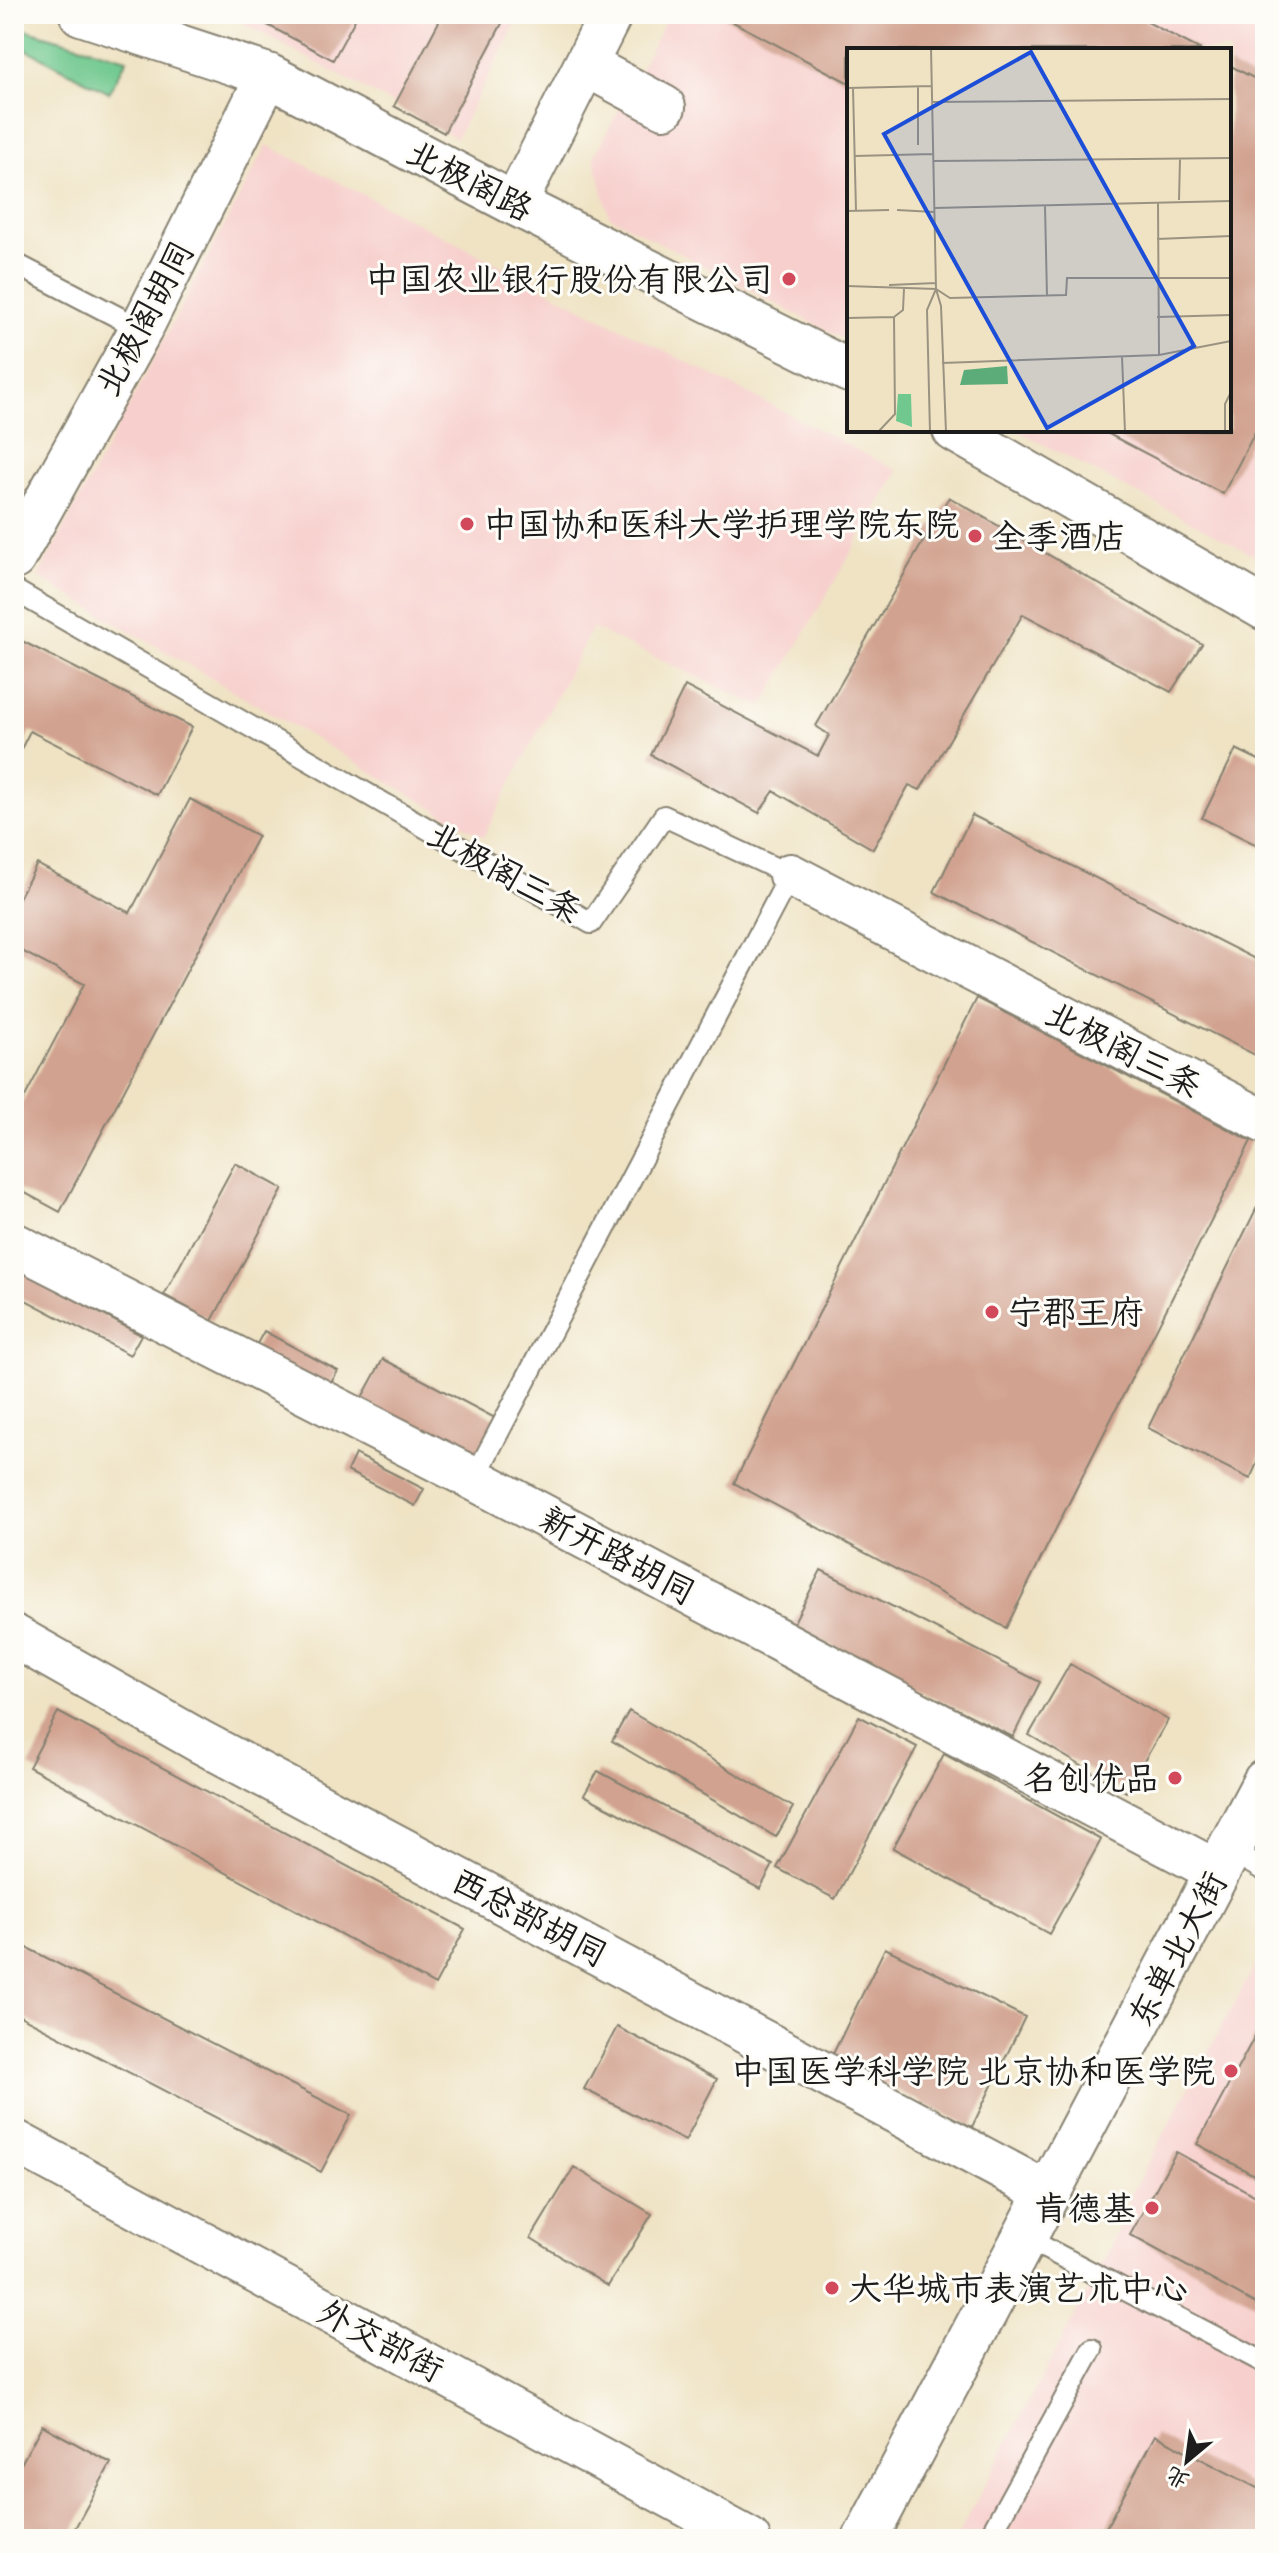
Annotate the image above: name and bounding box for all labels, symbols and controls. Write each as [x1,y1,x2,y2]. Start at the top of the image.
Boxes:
inset map [847,48,1231,432]
street label: 北极阁路 [399,130,540,230]
street label: 北极阁胡同 [86,233,203,403]
place label: 中国农业银行股份有限公司 [365,258,773,301]
marker: 中国农业银行股份有限公司 [780,270,798,288]
place label: 中国协和医科大学护理学院东院 [483,503,959,546]
marker: 中国协和医科大学护理学院东院 [458,515,476,533]
place label: 全季酒店 [991,515,1127,558]
marker: 全季酒店 [966,527,984,545]
street label: 北极阁三条 [420,812,590,932]
street label: 北极阁三条 [1038,992,1209,1107]
place label: 宁郡王府 [1008,1291,1144,1334]
marker: 宁郡王府 [983,1303,1001,1321]
street label: 新开路胡同 [533,1497,703,1614]
place label: 名创优品 [1023,1757,1159,1800]
marker: 名创优品 [1166,1769,1184,1787]
street label: 西总部胡同 [445,1859,615,1976]
street label: 东单北大街 [1119,1864,1236,2034]
place label: 中国医学科学院 北京协和医学院 [731,2050,1215,2093]
marker: 中国医学科学院 北京协和医学院 [1222,2062,1240,2080]
place label: 肯德基 [1034,2187,1136,2230]
marker: 肯德基 [1143,2199,1161,2217]
place label: 大华城市表演艺术中心 [848,2267,1188,2310]
marker: 大华城市表演艺术中心 [823,2279,841,2297]
street label: 外交部街 [311,2290,451,2391]
north arrow [1147,2421,1227,2501]
text: 北 [1161,2460,1194,2495]

